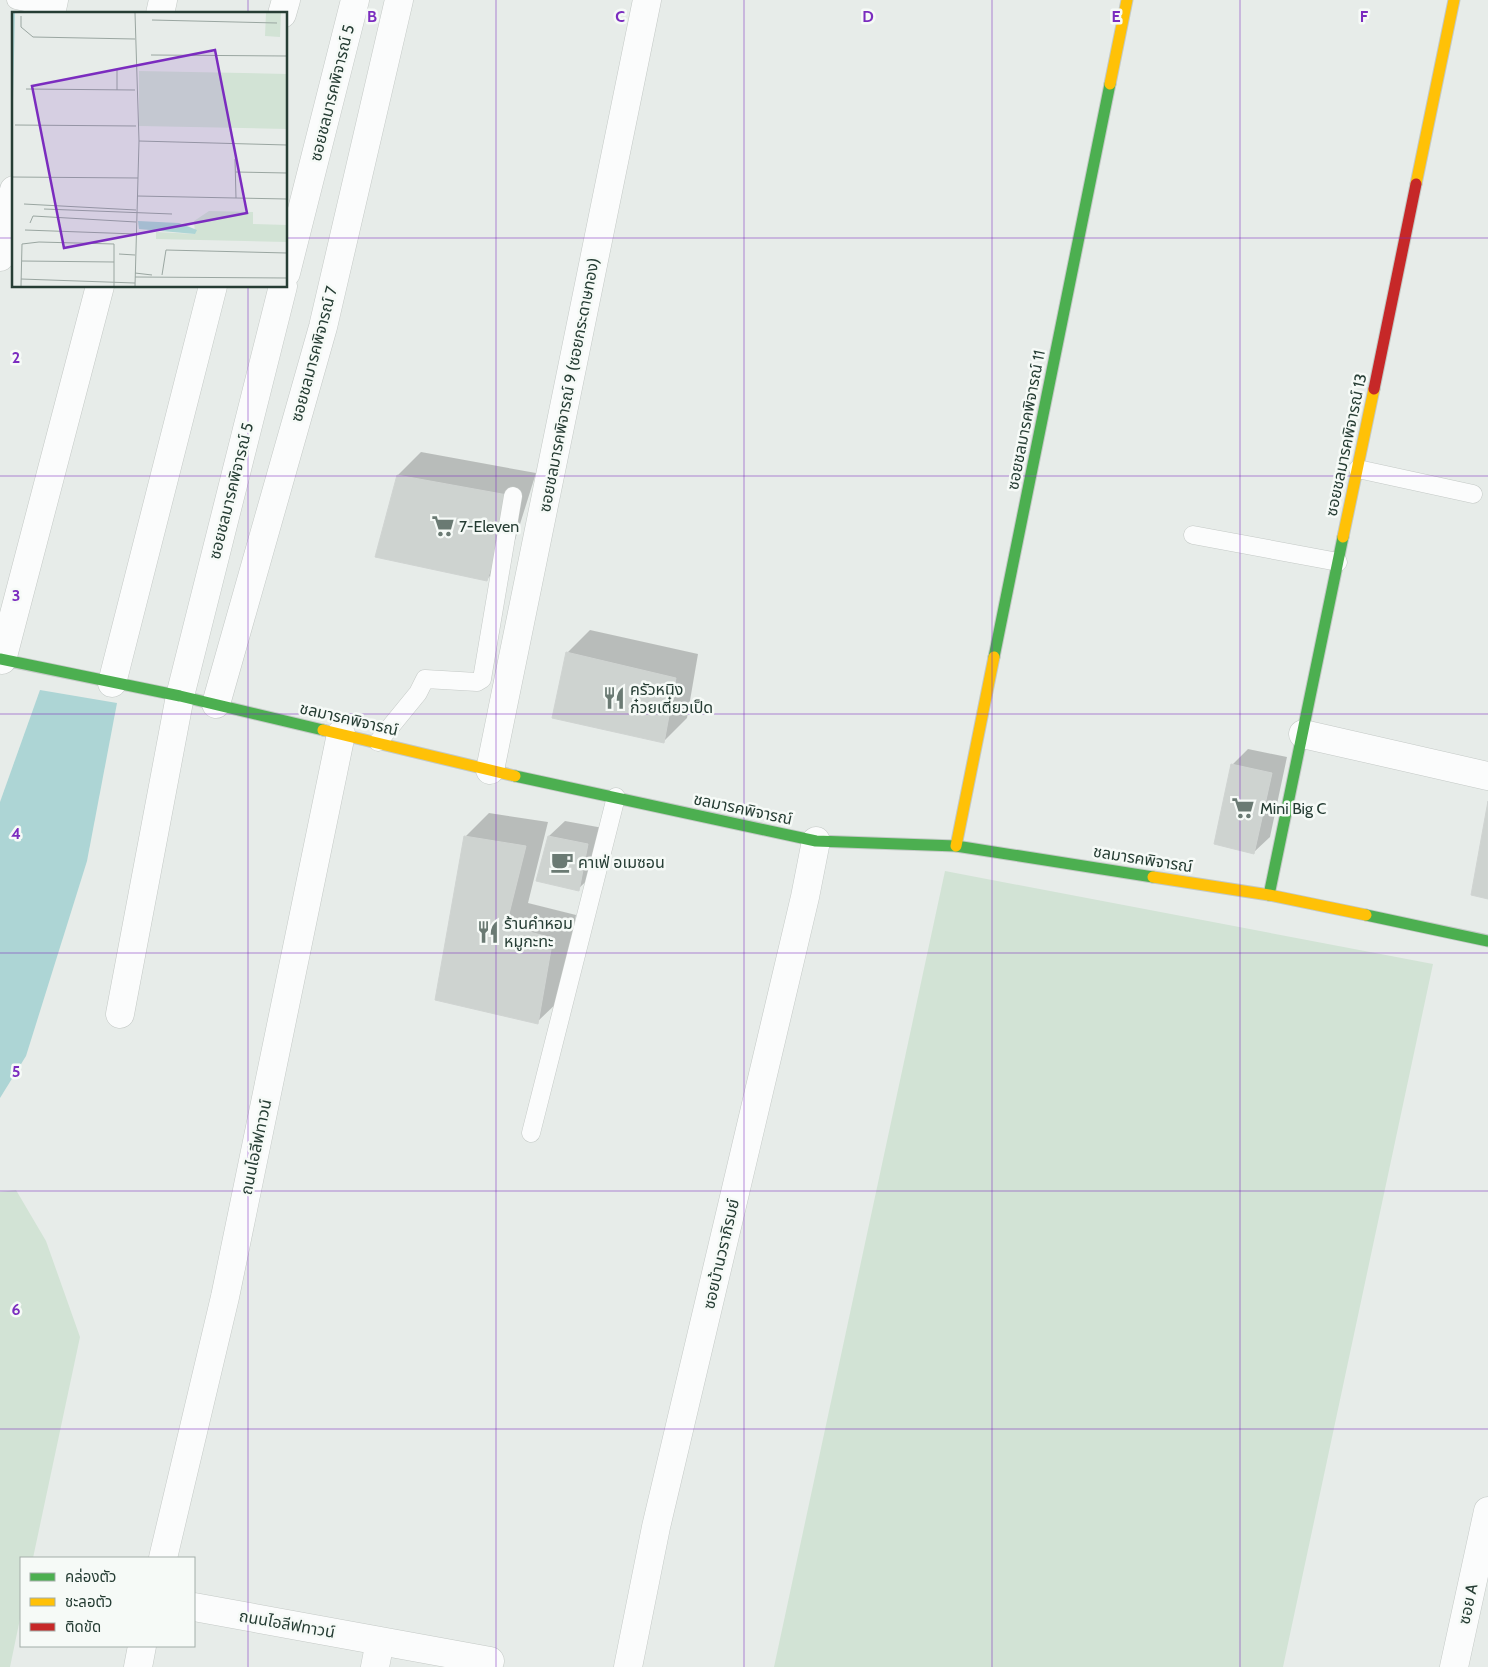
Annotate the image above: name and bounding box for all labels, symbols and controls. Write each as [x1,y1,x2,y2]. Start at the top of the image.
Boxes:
text: B [367,7,377,26]
text: C [615,7,625,26]
text: D [862,7,874,26]
text: E [1111,7,1121,26]
text: F [1360,7,1369,26]
inset map [12,12,288,288]
street label: ซอยชลมารคพิจารณ์ 5 [306,23,358,163]
street label: ซอยชลมารคพิจารณ์ 9 (ซอยกระดาษทอง) [535,256,603,514]
street label: ซอยชลมารคพิจารณ์ 7 [287,284,341,424]
text: 2 [12,348,20,367]
street label: ซอยชลมารคพิจารณ์ 11 [1003,348,1049,492]
street label: ซอยชลมารคพิจารณ์ 13 [1322,372,1370,518]
street label: ซอยชลมารคพิจารณ์ 5 [205,421,257,561]
supermarket icon: 7-Eleven [430,513,456,539]
place label: 7-Eleven [459,517,519,536]
text: 3 [12,586,20,605]
place label: ครัวหนิง ก๋วยเตี๋ยวเป็ด [630,680,713,717]
restaurant icon: ครัวหนิง ก๋วยเตี๋ยวเป็ด [601,685,627,711]
street label: ชลมารคพิจารณ์ [298,698,400,740]
street label: ชลมารคพิจารณ์ [692,789,794,829]
supermarket icon: Mini Big C [1230,795,1256,821]
place label: Mini Big C [1260,799,1327,818]
text: 4 [11,824,21,843]
street label: ชลมารคพิจารณ์ [1092,842,1194,876]
cafe icon: คาเฟ่ อเมซอน [549,849,575,875]
place label: คาเฟ่ อเมซอน [578,853,665,872]
place label: ร้านคำหอม หมูกะทะ [504,914,573,951]
restaurant icon: ร้านคำหอม หมูกะทะ [475,919,501,945]
text: 5 [12,1062,20,1081]
street label: ถนนไอลีฟทาวน์ [237,1098,275,1196]
street label: ซอยบ้านวราภิรมย์ [699,1197,743,1311]
text: 6 [12,1300,21,1319]
legend [20,1557,195,1647]
text: คล่องตัว [65,1568,116,1586]
street label: ซอย A [1454,1582,1482,1626]
text: ชะลอตัว [65,1593,112,1611]
street label: ถนนไอลีฟทาวน์ [238,1606,336,1642]
text: ติดขัด [65,1618,101,1636]

